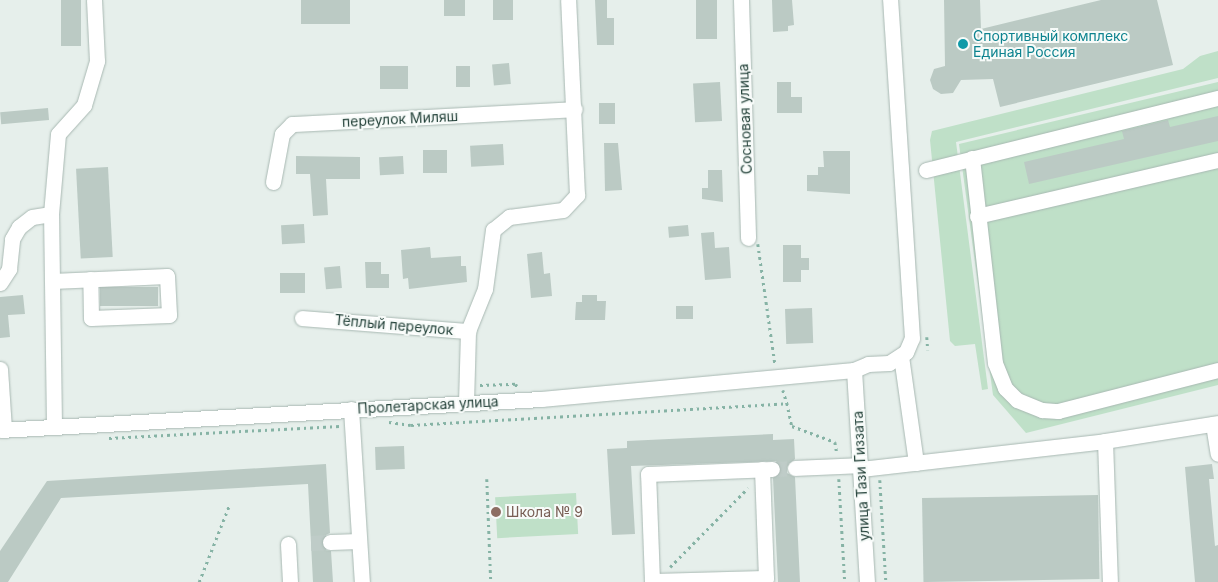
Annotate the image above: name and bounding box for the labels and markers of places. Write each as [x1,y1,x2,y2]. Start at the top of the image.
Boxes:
place label: Спортивный комплекс Единая Россия [973,28,1128,60]
marker: Спортивный комплекс Единая Россия [957,38,969,50]
place label: Школа № 9 [506,504,583,520]
marker: Школа № 9 [490,506,502,518]

